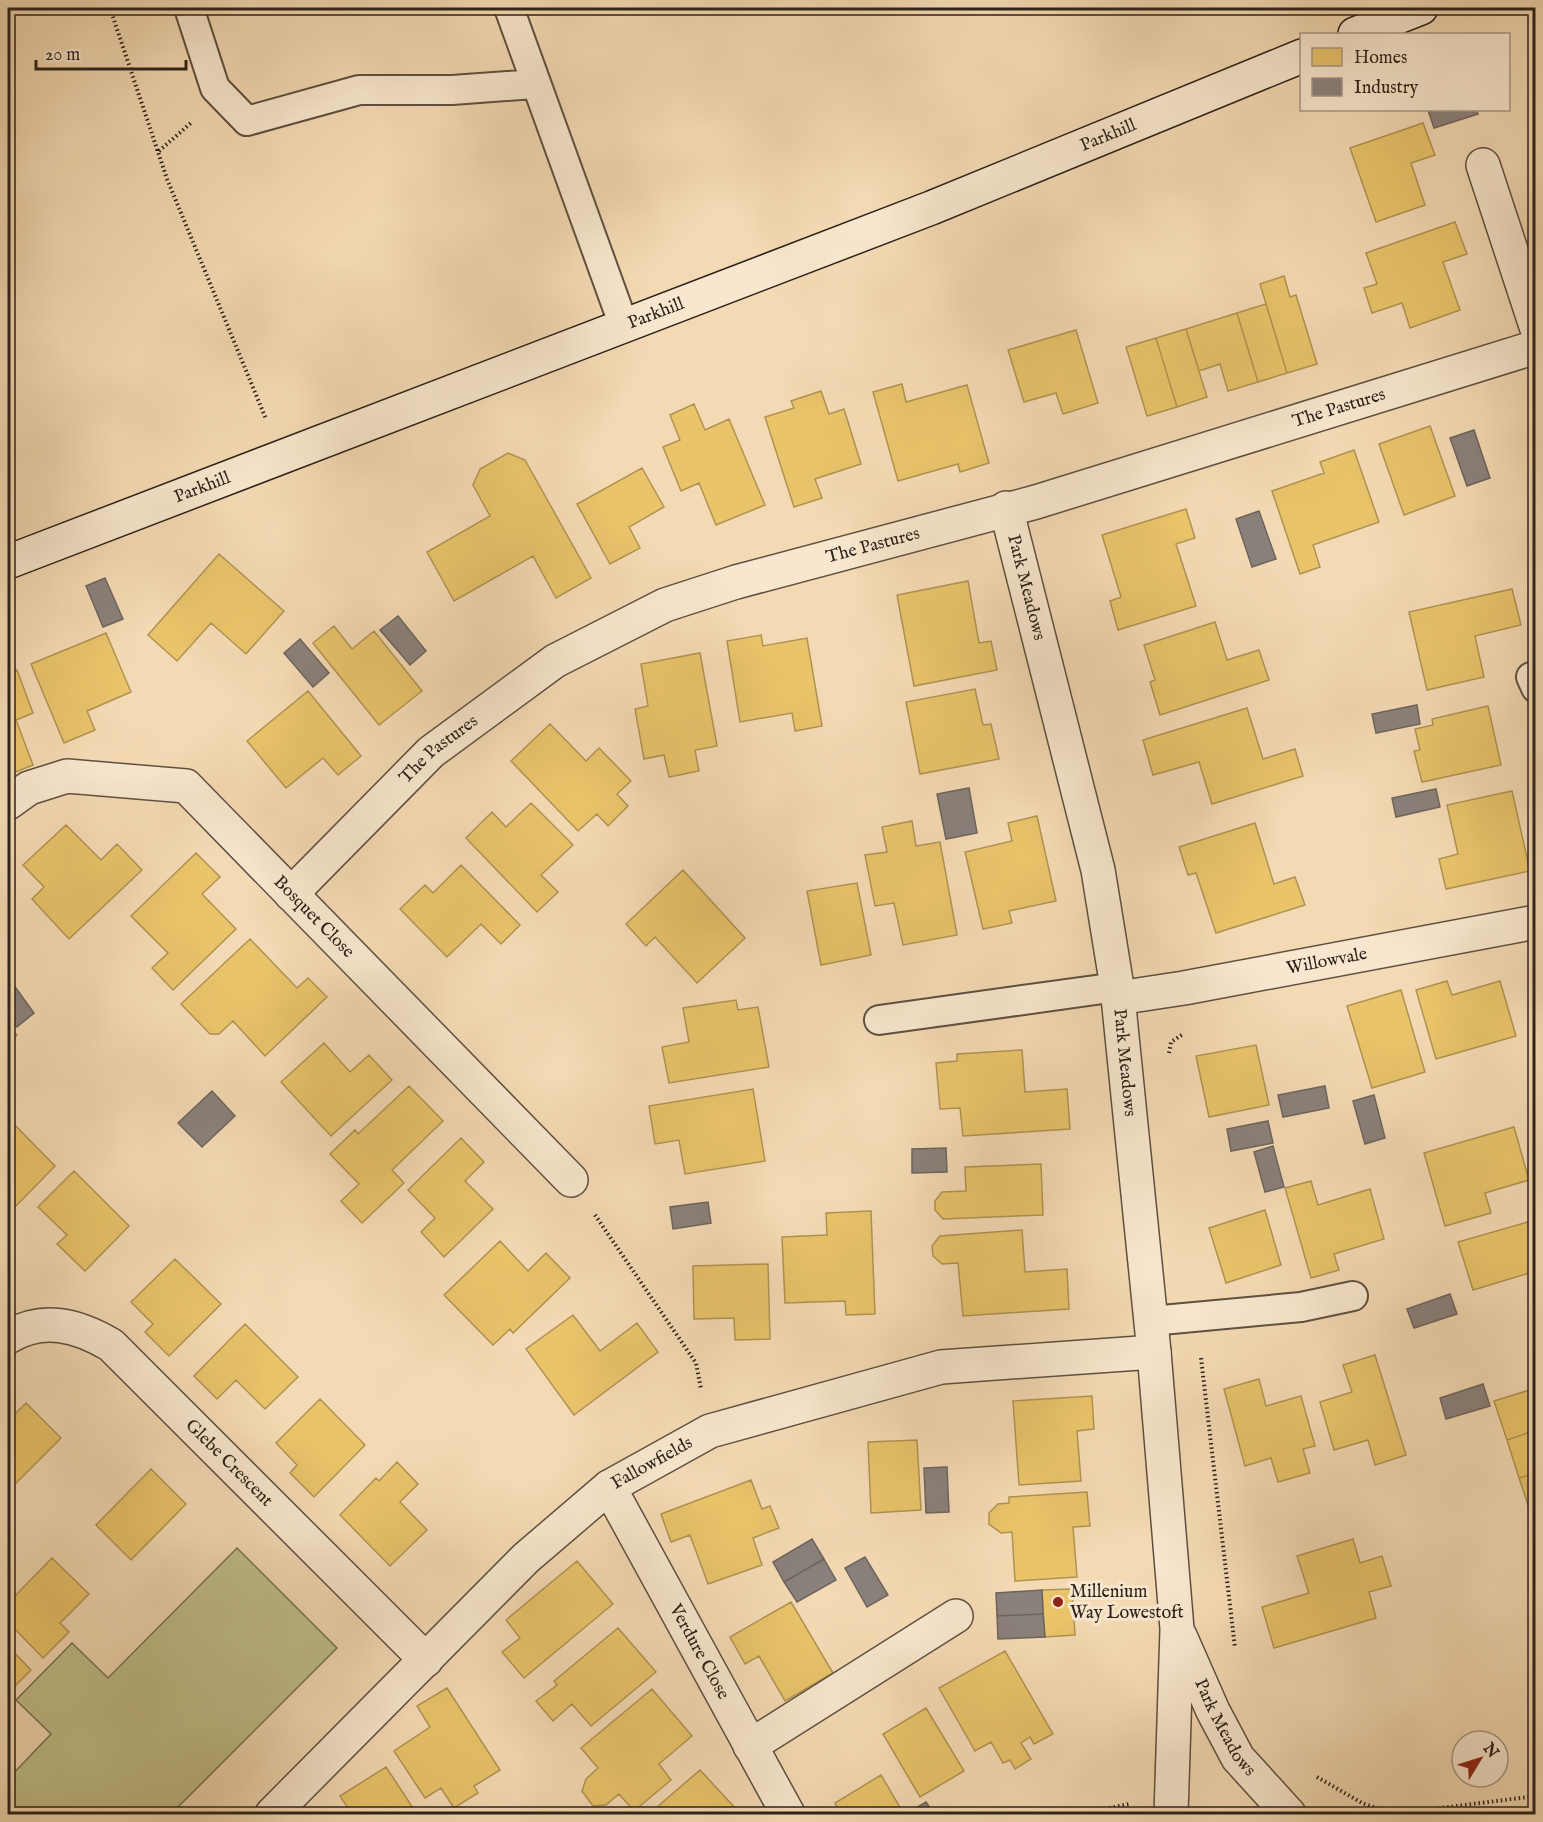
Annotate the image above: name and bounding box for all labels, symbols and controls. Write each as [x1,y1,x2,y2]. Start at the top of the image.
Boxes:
scale bar [36,33,186,71]
legend [1300,33,1510,111]
text: 20 m [45,44,80,67]
text: Homes [1354,47,1407,70]
text: Industry [1354,77,1418,100]
street label: Parkhill [1077,114,1140,157]
street label: Parkhill [625,292,688,335]
street label: The Pastures [1290,383,1388,433]
street label: Parkhill [171,466,234,509]
street label: The Pastures [824,522,922,569]
street label: Park Meadows [1002,532,1051,643]
street label: The Pastures [394,710,483,789]
street label: Bosquet Close [268,871,359,963]
street label: Willowvale [1284,942,1369,980]
street label: Park Meadows [1108,1008,1142,1118]
street label: Glebe Crescent [180,1414,278,1512]
street label: Fallowfields [607,1431,697,1495]
place label: Millenium Way Lowestoft [1070,1581,1184,1625]
marker: Millenium Way Lowestoft [1051,1595,1065,1609]
street label: Verdure Close [663,1599,735,1704]
street label: Park Meadows [1189,1675,1261,1781]
north arrow [1450,1729,1510,1789]
text: N [1477,1739,1502,1763]

